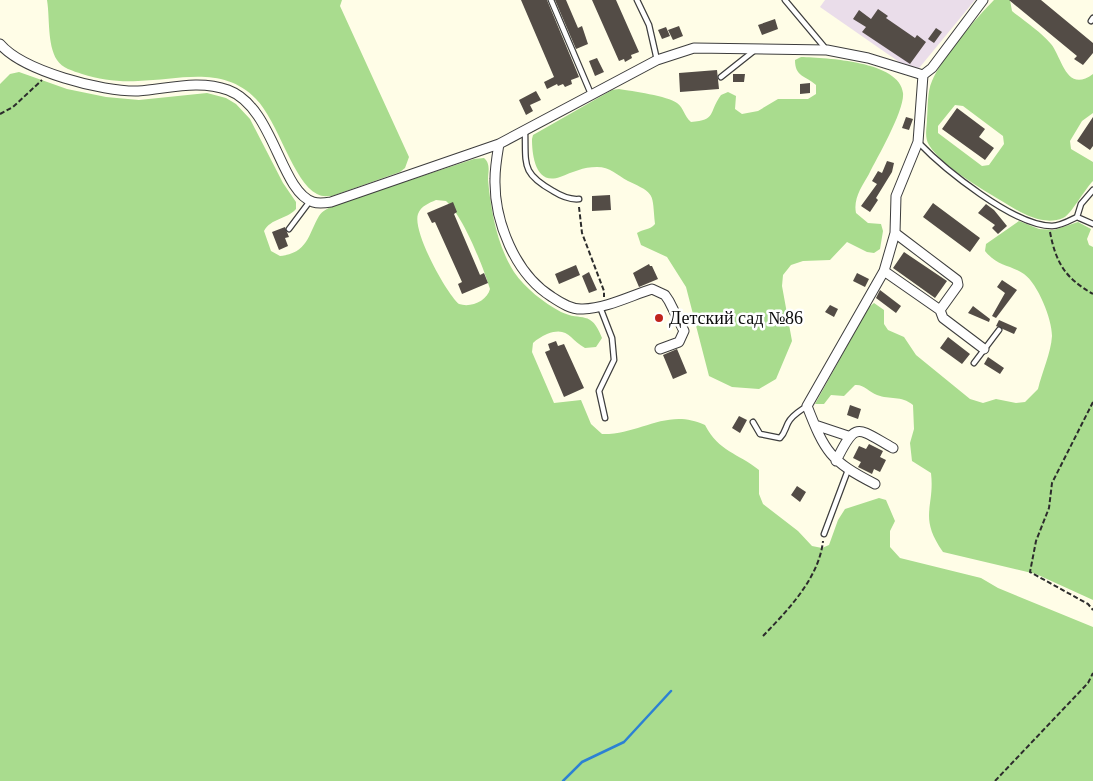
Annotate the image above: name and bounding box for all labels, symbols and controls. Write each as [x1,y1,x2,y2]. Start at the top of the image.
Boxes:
place label: Детский сад №86 [669,308,803,328]
marker: Детский сад №86 [653,312,665,324]

